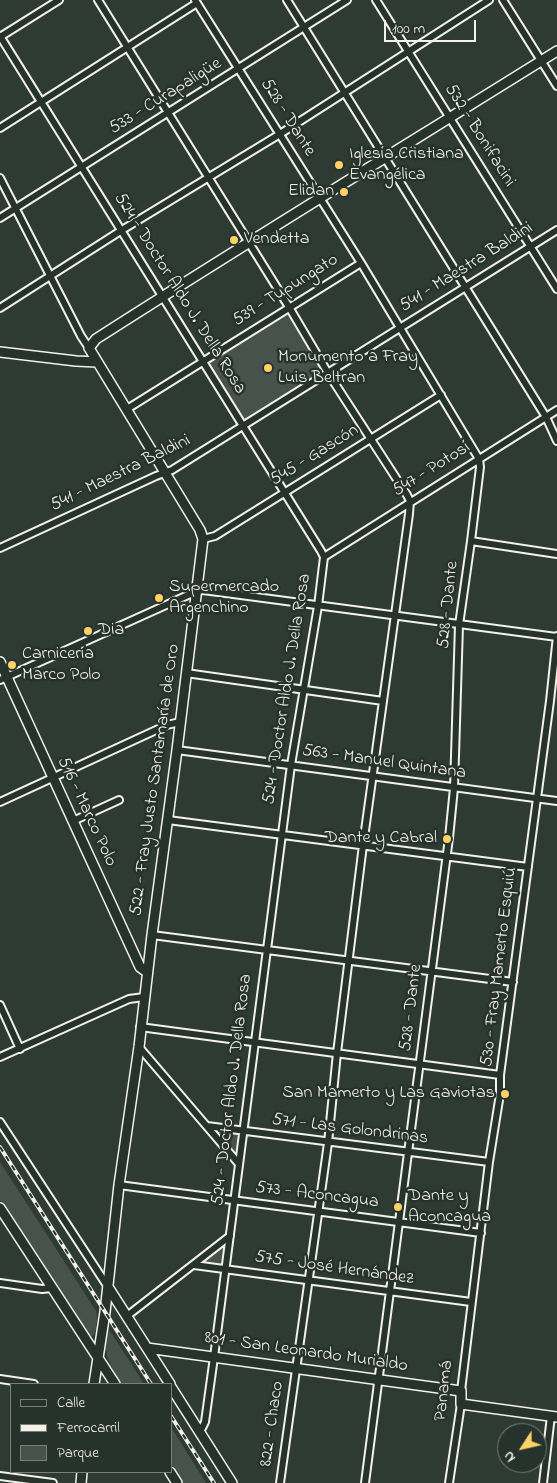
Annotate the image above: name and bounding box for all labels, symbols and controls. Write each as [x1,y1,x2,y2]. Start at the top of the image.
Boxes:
scale bar [387,10,480,42]
text: 100 m [392,18,425,40]
street label: 533 - Curapaligüe [106,54,226,140]
street label: 528 - Dante [255,75,319,161]
street label: 532 - Bonifacini [439,80,519,192]
place label: Iglesia Cristiana Evangélica [349,144,464,186]
marker: Iglesia Cristiana Evangélica [333,159,345,171]
place label: Elidan [288,181,334,203]
marker: Elidan [338,186,350,198]
street label: 524 - Doctor Aldo J. Della Rosa [108,189,250,399]
street label: 541 - Maestra Baldini [396,218,538,318]
place label: Vendetta [244,229,309,251]
marker: Vendetta [228,234,240,246]
street label: 539 - Tupungato [229,250,343,332]
place label: Monumento a Fray Luis Beltran [278,347,418,389]
marker: Monumento a Fray Luis Beltran [262,362,274,374]
street label: 545 - Gascón [267,420,363,492]
street label: 541 - Maestra Baldini [47,431,195,517]
street label: 547 - Potosí [389,438,475,502]
street label: 528 - Dante [434,560,464,650]
street label: 524 - Doctor Aldo J. Della Rosa [259,572,317,806]
place label: Supermercado Argenchino [169,577,279,620]
marker: Supermercado Argenchino [153,592,165,604]
place label: Dia [98,620,124,642]
marker: Dia [82,625,94,637]
street label: 522 - Fray Justo Santamaría de Oro [126,643,186,917]
place label: Carnicería Marco Polo [22,644,101,686]
marker: Carnicería Marco Polo [6,659,18,671]
street label: 563 - Manuel Quintana [301,741,467,785]
street label: 516 - Marco Polo [51,754,121,870]
place label: Dante y Cabral [325,828,437,850]
marker: Dante y Cabral [441,833,453,845]
street label: 530 - Fray Mamerto Esquiú [477,866,523,1068]
street label: 528 - Dante [396,963,428,1053]
street label: 524 - Doctor Aldo J. Della Rosa [208,973,258,1207]
place label: San Mamerto y Las Gaviotas [282,1083,495,1105]
marker: San Mamerto y Las Gaviotas [499,1088,511,1100]
street label: 571 - Las Golondrinas [271,1110,429,1150]
street label: 573 - Aconcagua [254,1178,380,1214]
place label: Dante y Aconcagua [408,1186,491,1228]
marker: Dante y Aconcagua [392,1201,404,1213]
street label: 575 - José Hernández [253,1247,415,1291]
street label: 801 - San Leonardo Murialdo [203,1328,409,1378]
street label: Panamá [431,1360,459,1422]
street label: 822 - Chaco [256,1380,290,1468]
legend [10,1383,172,1473]
text: Calle [57,1392,85,1414]
text: Ferrocarril [57,1417,120,1439]
north arrow [497,1423,547,1473]
text: Parque [57,1442,99,1464]
text: N [499,1446,521,1466]

